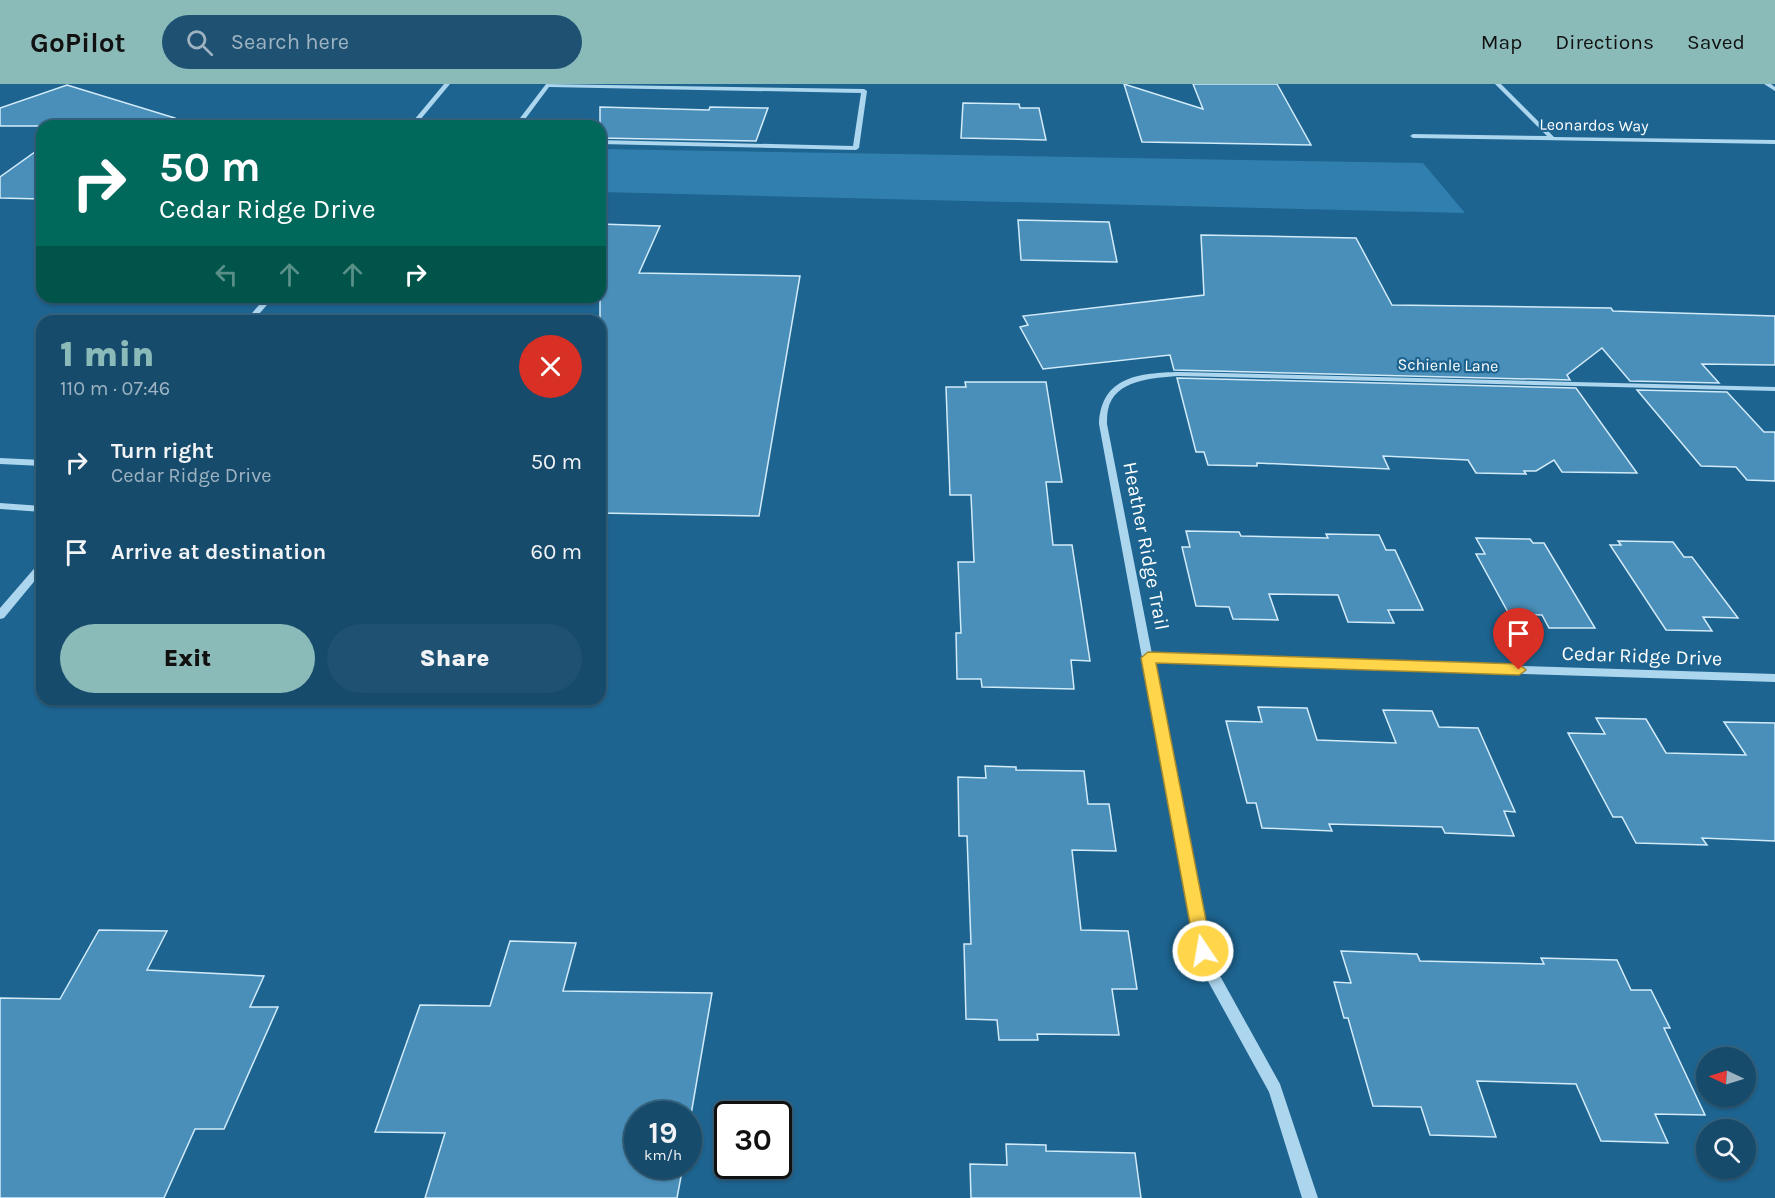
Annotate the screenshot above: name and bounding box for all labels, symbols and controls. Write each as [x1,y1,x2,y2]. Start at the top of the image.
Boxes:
search box [162,15,582,69]
text: GoPilot [30,26,126,59]
icon: search [183,26,216,59]
text: Search here [231,29,349,55]
text: Map [1481,30,1522,54]
text: Directions [1555,30,1654,54]
text: Saved [1687,30,1745,54]
street label: Leonardos Way [1539,115,1649,135]
text: 50 m [159,142,261,192]
icon: right [60,144,138,222]
text: Cedar Ridge Drive [159,193,376,225]
icon: left [210,258,243,291]
icon: ahead [273,258,306,291]
icon: ahead [336,258,369,291]
icon: right [399,258,432,291]
text: 1 min [60,333,154,375]
button: close [519,335,582,398]
street label: Schienle Lane [1397,355,1499,375]
text: 110 m · 07:46 [60,377,170,400]
text: Turn right [111,438,214,464]
icon: right [60,446,93,479]
text: 50 m [531,449,582,475]
street label: Heather Ridge Trail [1118,460,1174,632]
text: Cedar Ridge Drive [111,464,271,487]
icon: arrive [60,536,93,569]
text: Arrive at destination [111,539,326,565]
text: 60 m [531,539,582,565]
pin [1493,608,1544,670]
icon: arrive [1502,617,1535,650]
button: Exit [60,624,315,693]
button: Share [327,624,582,693]
street label: Cedar Ridge Drive [1561,642,1723,670]
position arrow [1171,919,1235,983]
north arrow [1696,1047,1756,1107]
map controls [1696,1047,1756,1179]
speed limit sign: 30 [714,1101,792,1179]
text: 19 [648,1115,677,1151]
button: search [1696,1119,1756,1179]
text: km/h [644,1146,682,1164]

